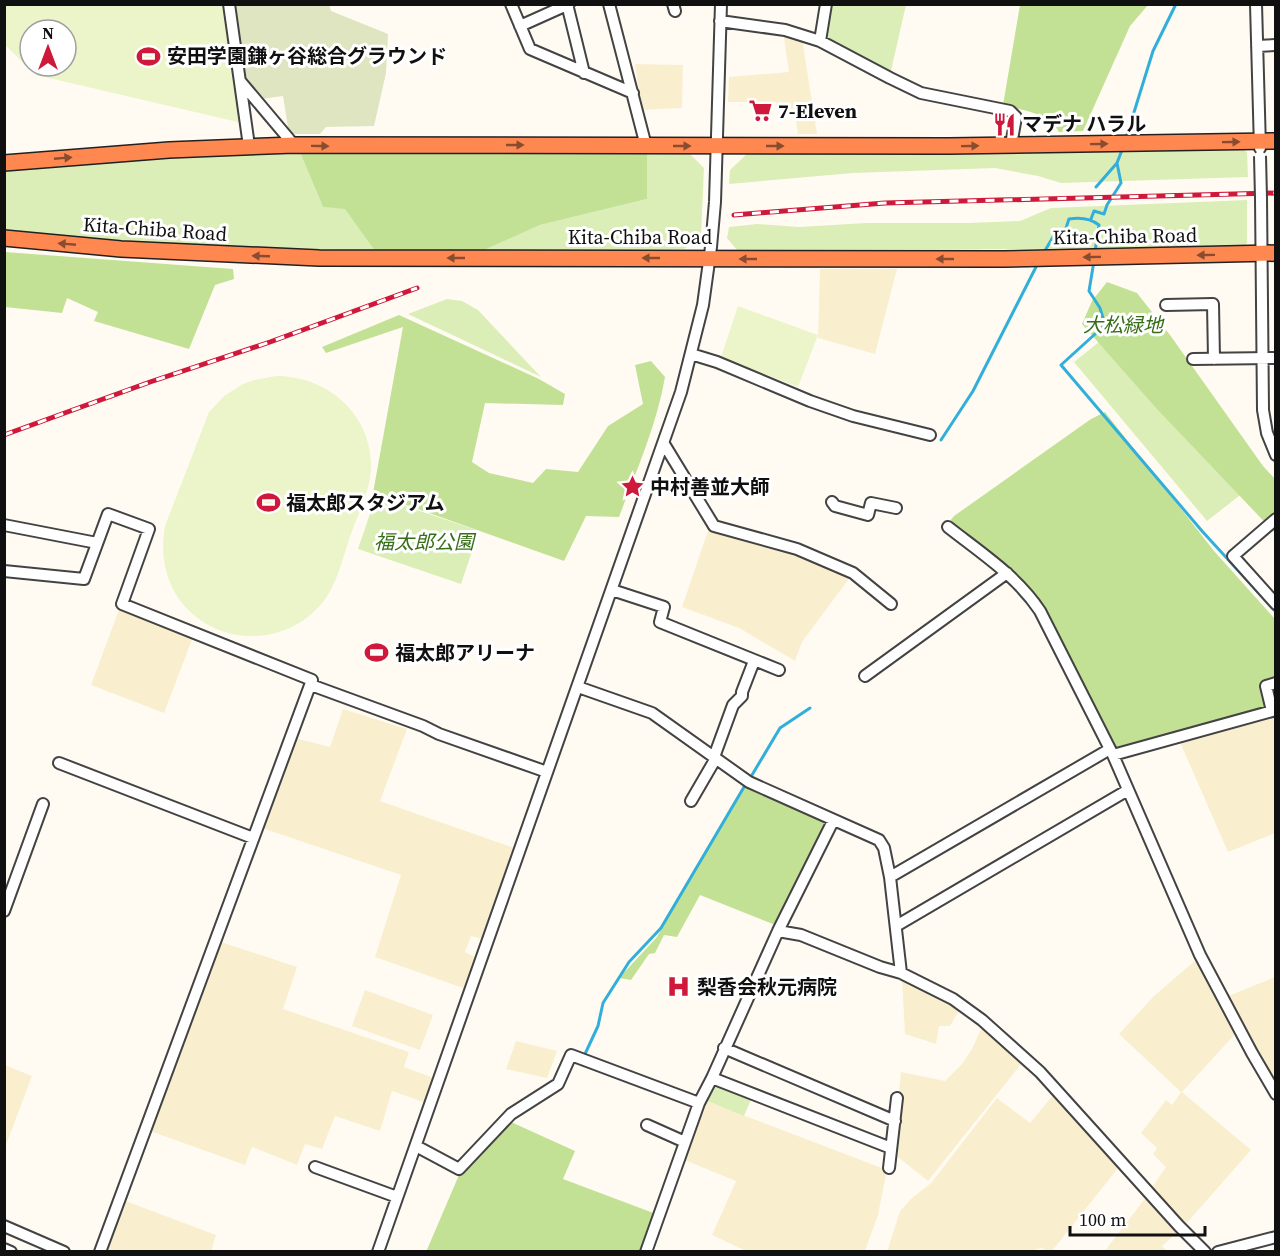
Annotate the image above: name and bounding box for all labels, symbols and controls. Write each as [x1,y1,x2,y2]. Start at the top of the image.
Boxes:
north arrow [18,18,78,78]
text: N [42,22,54,44]
place label: 安田学園鎌ヶ谷総合グラウンド [167,42,447,70]
sports icon: 安田学園鎌ヶ谷総合グラウンド [136,43,162,69]
place label: 7-Eleven [778,97,857,125]
supermarket icon: 7-Eleven [747,98,773,124]
place label: マデナ ハラル [1022,110,1146,138]
restaurant icon: マデナ ハラル [991,111,1017,137]
one-way arrow [1221,137,1240,147]
one-way arrow [1090,139,1109,149]
one-way arrow [506,140,525,150]
one-way arrow [311,141,330,150]
one-way arrow [672,141,691,150]
one-way arrow [766,141,785,151]
one-way arrow [961,141,980,150]
one-way arrow [53,153,72,163]
street label: Kita-Chiba Road [82,210,229,248]
street label: Kita-Chiba Road [1053,221,1198,251]
street label: Kita-Chiba Road [568,223,713,251]
one-way arrow [57,239,76,249]
one-way arrow [1196,251,1215,260]
one-way arrow [252,252,271,261]
one-way arrow [1082,252,1101,262]
one-way arrow [447,253,466,263]
one-way arrow [642,253,661,263]
one-way arrow [738,254,757,264]
one-way arrow [936,254,955,264]
park label: 大松緑地 [1083,311,1165,339]
place label: 中村善並大師 [650,473,770,501]
place icon: 中村善並大師 [619,474,645,500]
place label: 福太郎スタジアム [286,489,445,517]
sports icon: 福太郎スタジアム [255,490,281,516]
park label: 福太郎公園 [374,528,477,556]
place label: 福太郎アリーナ [395,639,535,667]
sports icon: 福太郎アリーナ [364,640,390,666]
place label: 梨香会秋元病院 [697,973,837,1001]
hospital icon: 梨香会秋元病院 [666,974,692,1000]
scale bar [1070,1199,1205,1237]
text: 100 m [1079,1207,1126,1232]

